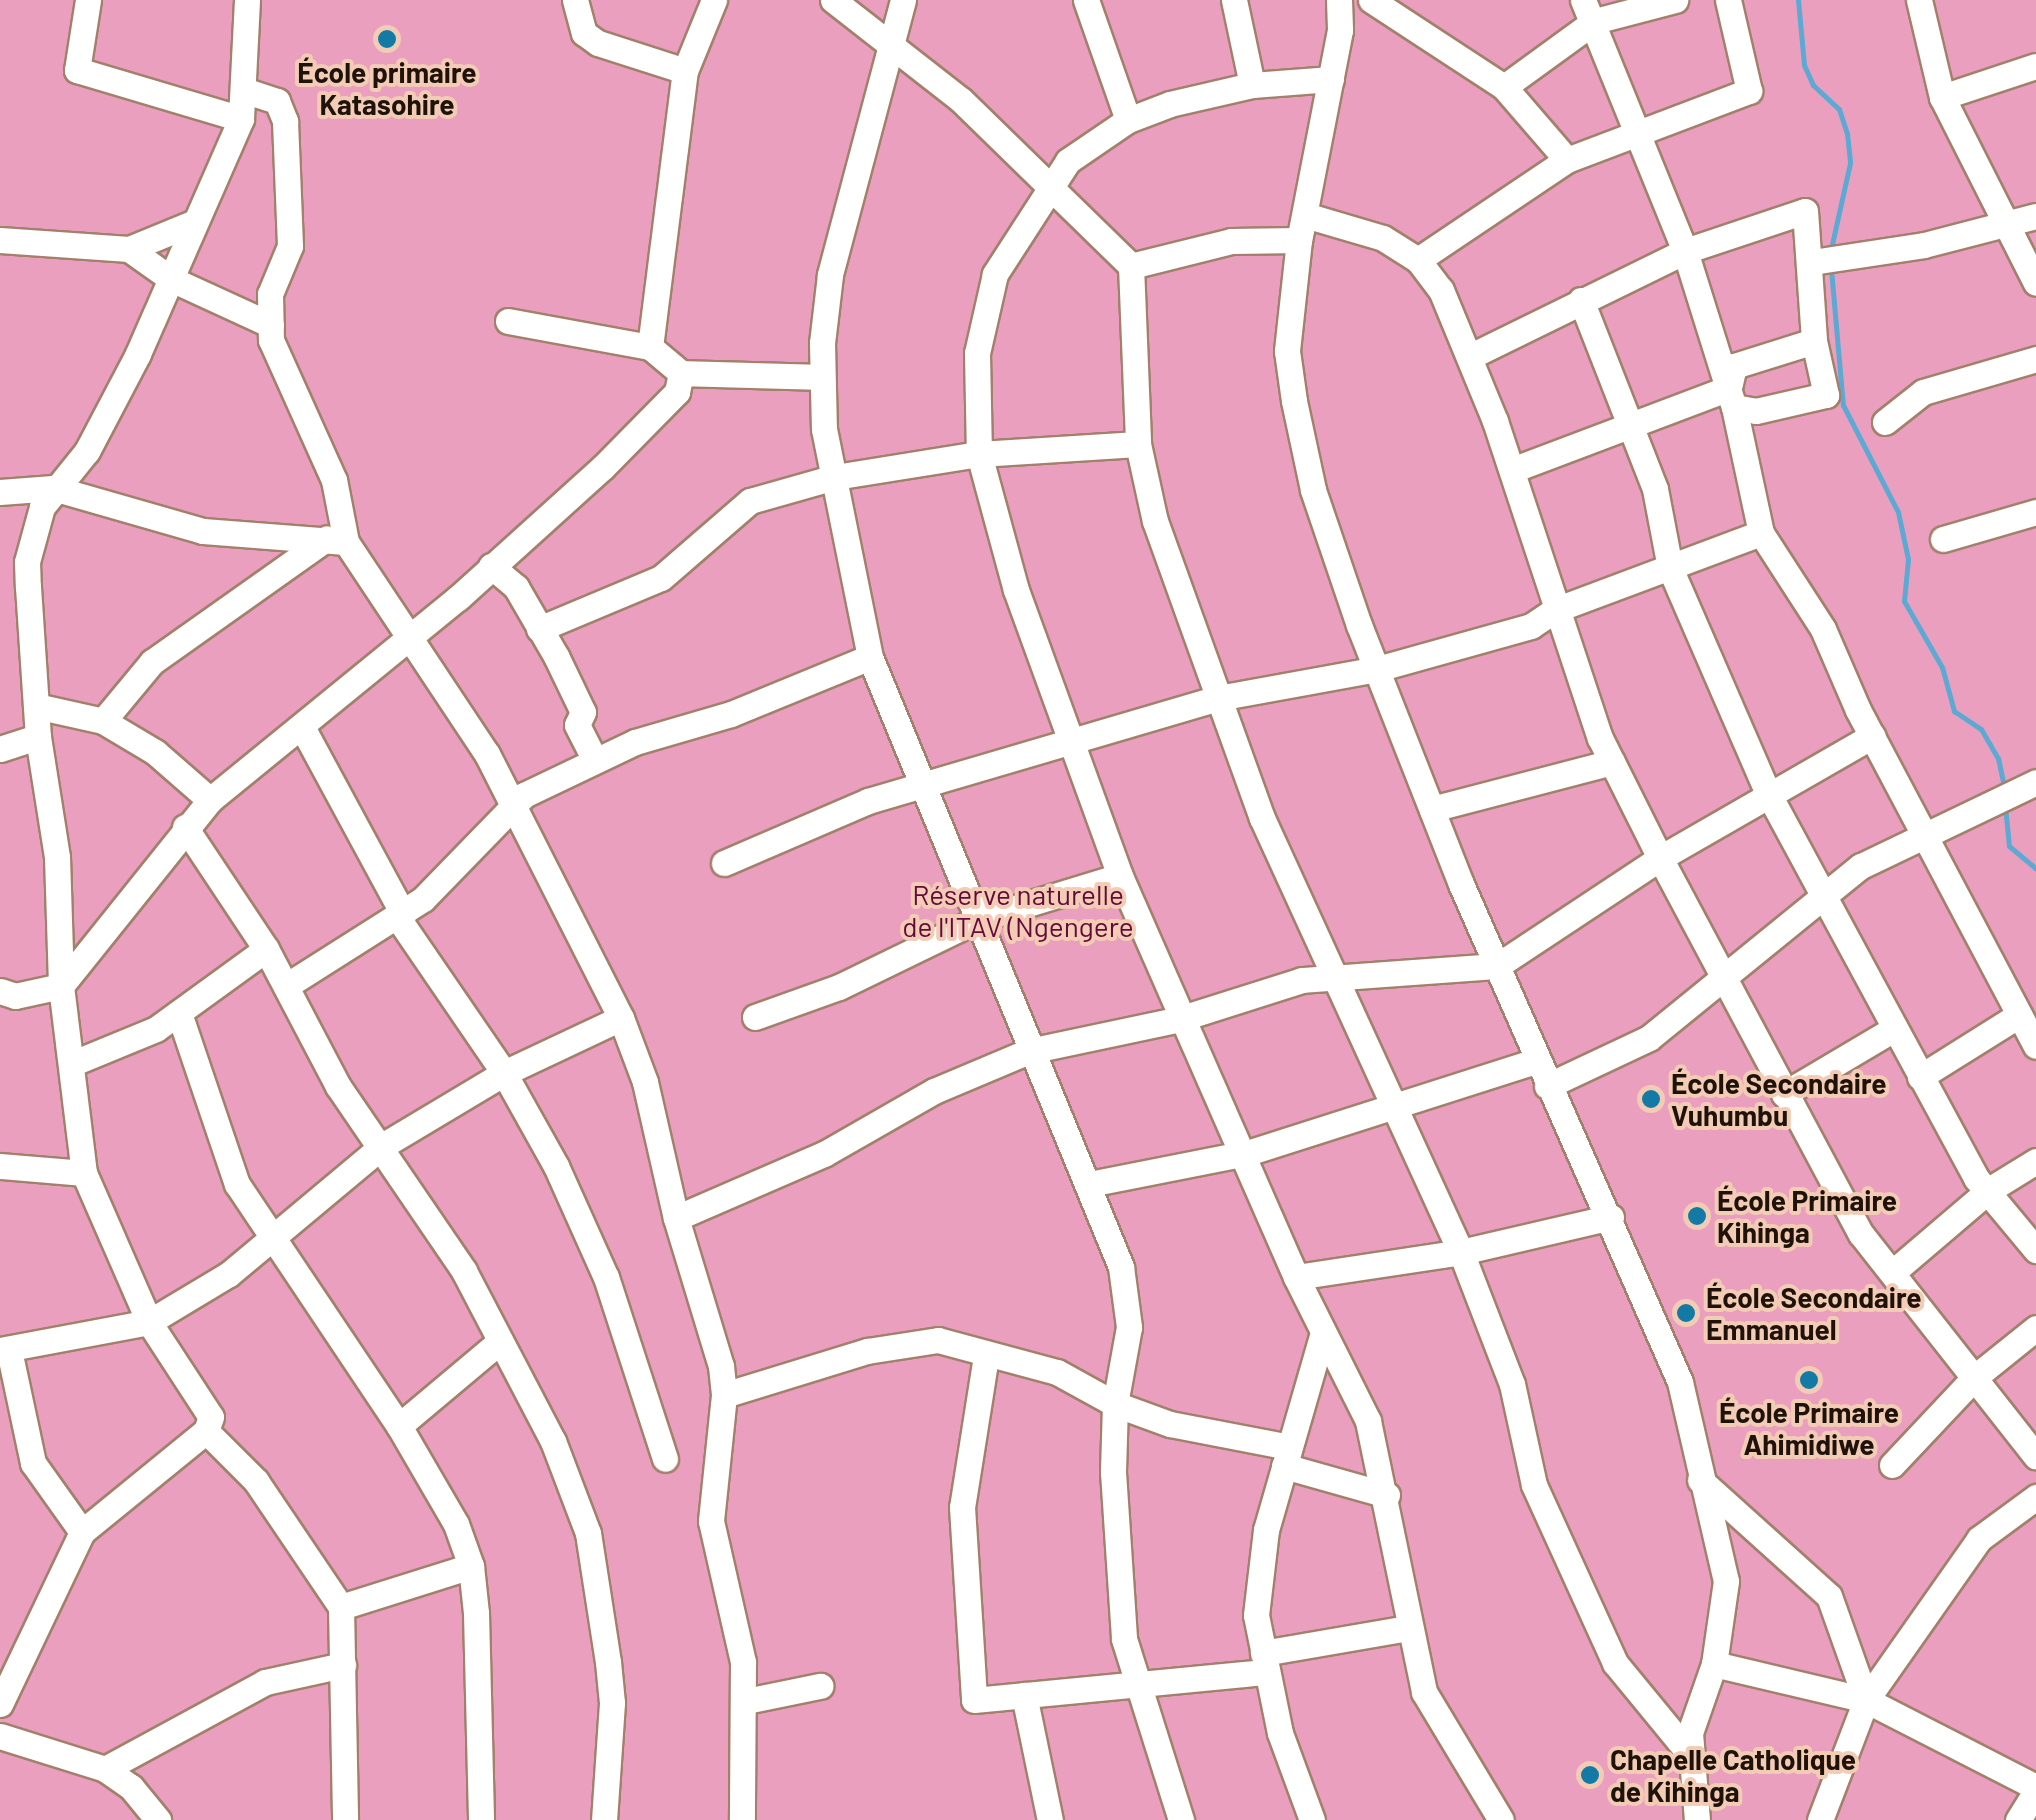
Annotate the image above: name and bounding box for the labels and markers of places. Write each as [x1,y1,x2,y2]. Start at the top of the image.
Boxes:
marker: École primaire Katasohire [376,28,398,50]
place label: École primaire Katasohire [297,55,477,121]
place label: École Secondaire Vuhumbu [1671,1066,1887,1132]
marker: École Secondaire Vuhumbu [1640,1088,1662,1110]
place label: École Primaire Kihinga [1717,1183,1897,1249]
marker: École Primaire Kihinga [1686,1205,1708,1227]
place label: École Secondaire Emmanuel [1706,1280,1922,1346]
marker: École Secondaire Emmanuel [1675,1302,1697,1324]
marker: École Primaire Ahimidiwe [1798,1369,1820,1391]
place label: École Primaire Ahimidiwe [1719,1395,1899,1461]
place label: Chapelle Catholique de Kihinga [1610,1742,1856,1808]
marker: Chapelle Catholique de Kihinga [1579,1764,1601,1786]

